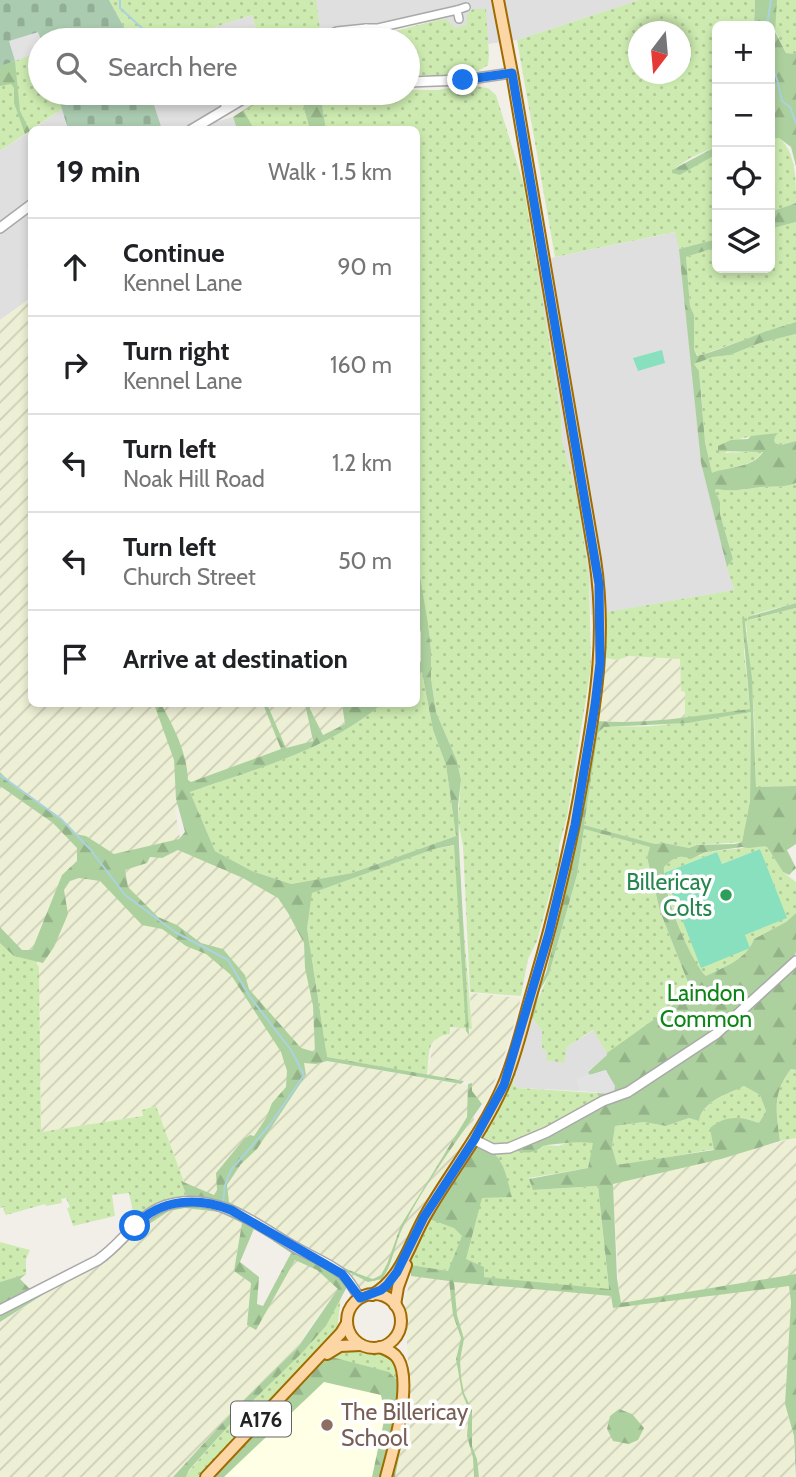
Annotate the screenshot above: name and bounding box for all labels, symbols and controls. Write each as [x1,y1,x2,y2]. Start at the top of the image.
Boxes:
north arrow [628,21,691,84]
map controls [712,21,775,273]
button: + [712,21,775,84]
search box [28,28,420,105]
icon: search [52,48,90,86]
text: Search here [108,51,237,83]
route end [447,64,478,95]
button: − [712,84,775,147]
button: locate [712,147,775,210]
text: 19 min [56,153,141,190]
text: Walk · 1.5 km [268,158,392,186]
button: layers [712,210,775,273]
text: Continue [123,237,225,269]
icon: ahead [56,248,94,286]
text: 90 m [338,253,392,281]
text: Kennel Lane [123,269,242,297]
text: Turn right [123,335,229,367]
icon: right [56,346,94,384]
text: 160 m [330,351,392,379]
text: Kennel Lane [123,367,242,395]
text: Turn left [123,433,216,465]
icon: left [56,444,94,482]
text: 1.2 km [332,449,392,477]
text: Noak Hill Road [123,465,265,493]
text: Turn left [123,531,216,563]
icon: left [56,542,94,580]
text: 50 m [338,547,392,575]
text: Church Street [123,563,256,591]
icon: arrive [56,640,94,678]
text: Arrive at destination [123,643,348,675]
place label: Billericay Colts [626,868,712,922]
marker: Billericay Colts [718,887,734,903]
park label: Laindon Common [660,979,752,1033]
route start [119,1210,150,1241]
place label: The Billericay School [341,1398,469,1452]
road number: A176 [231,1402,291,1436]
marker: The Billericay School [319,1417,335,1433]

